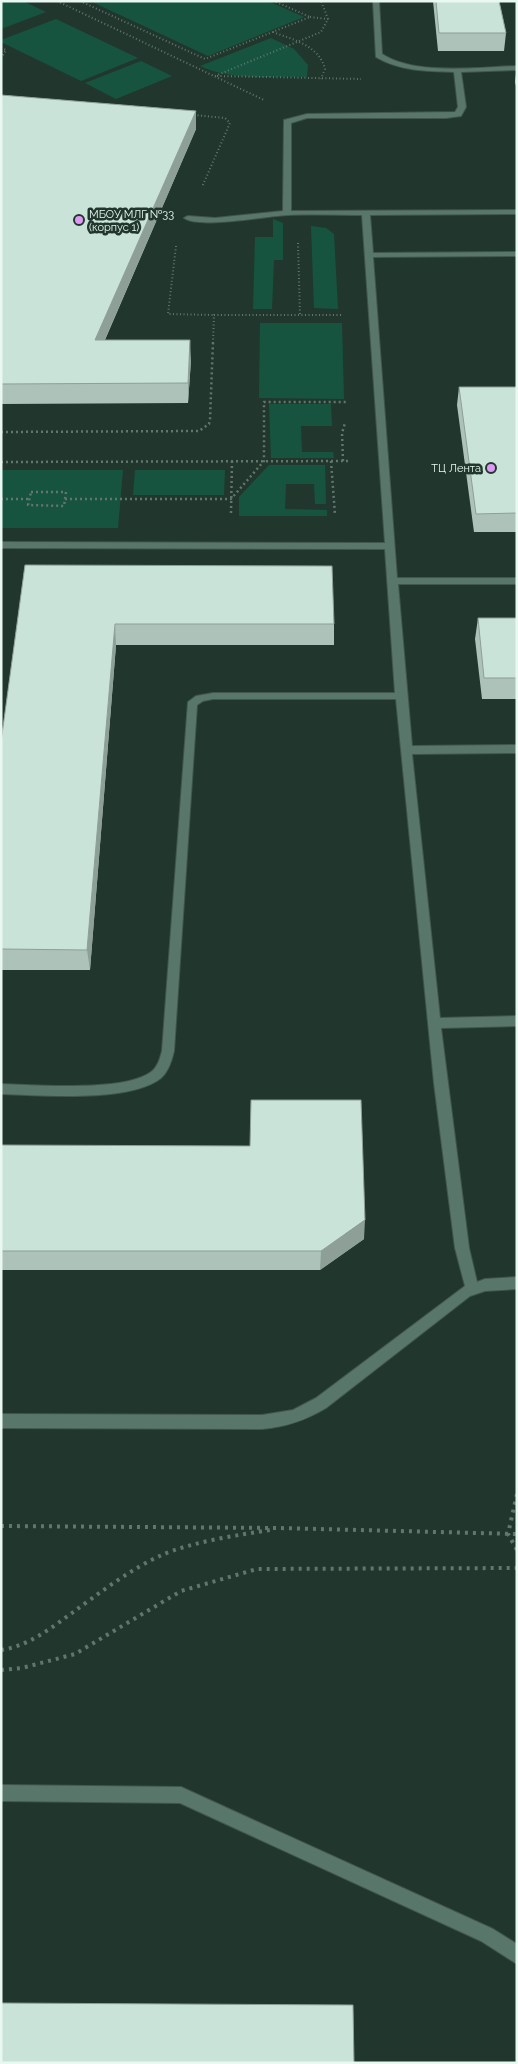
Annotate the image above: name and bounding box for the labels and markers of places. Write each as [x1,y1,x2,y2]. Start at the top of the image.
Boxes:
place label: МБОУ МЛГ №33 (корпус 1) [89,208,174,234]
marker: МБОУ МЛГ №33 (корпус 1) [73,214,85,226]
place label: ТЦ Лента [431,462,481,475]
marker: ТЦ Лента [485,462,497,474]

